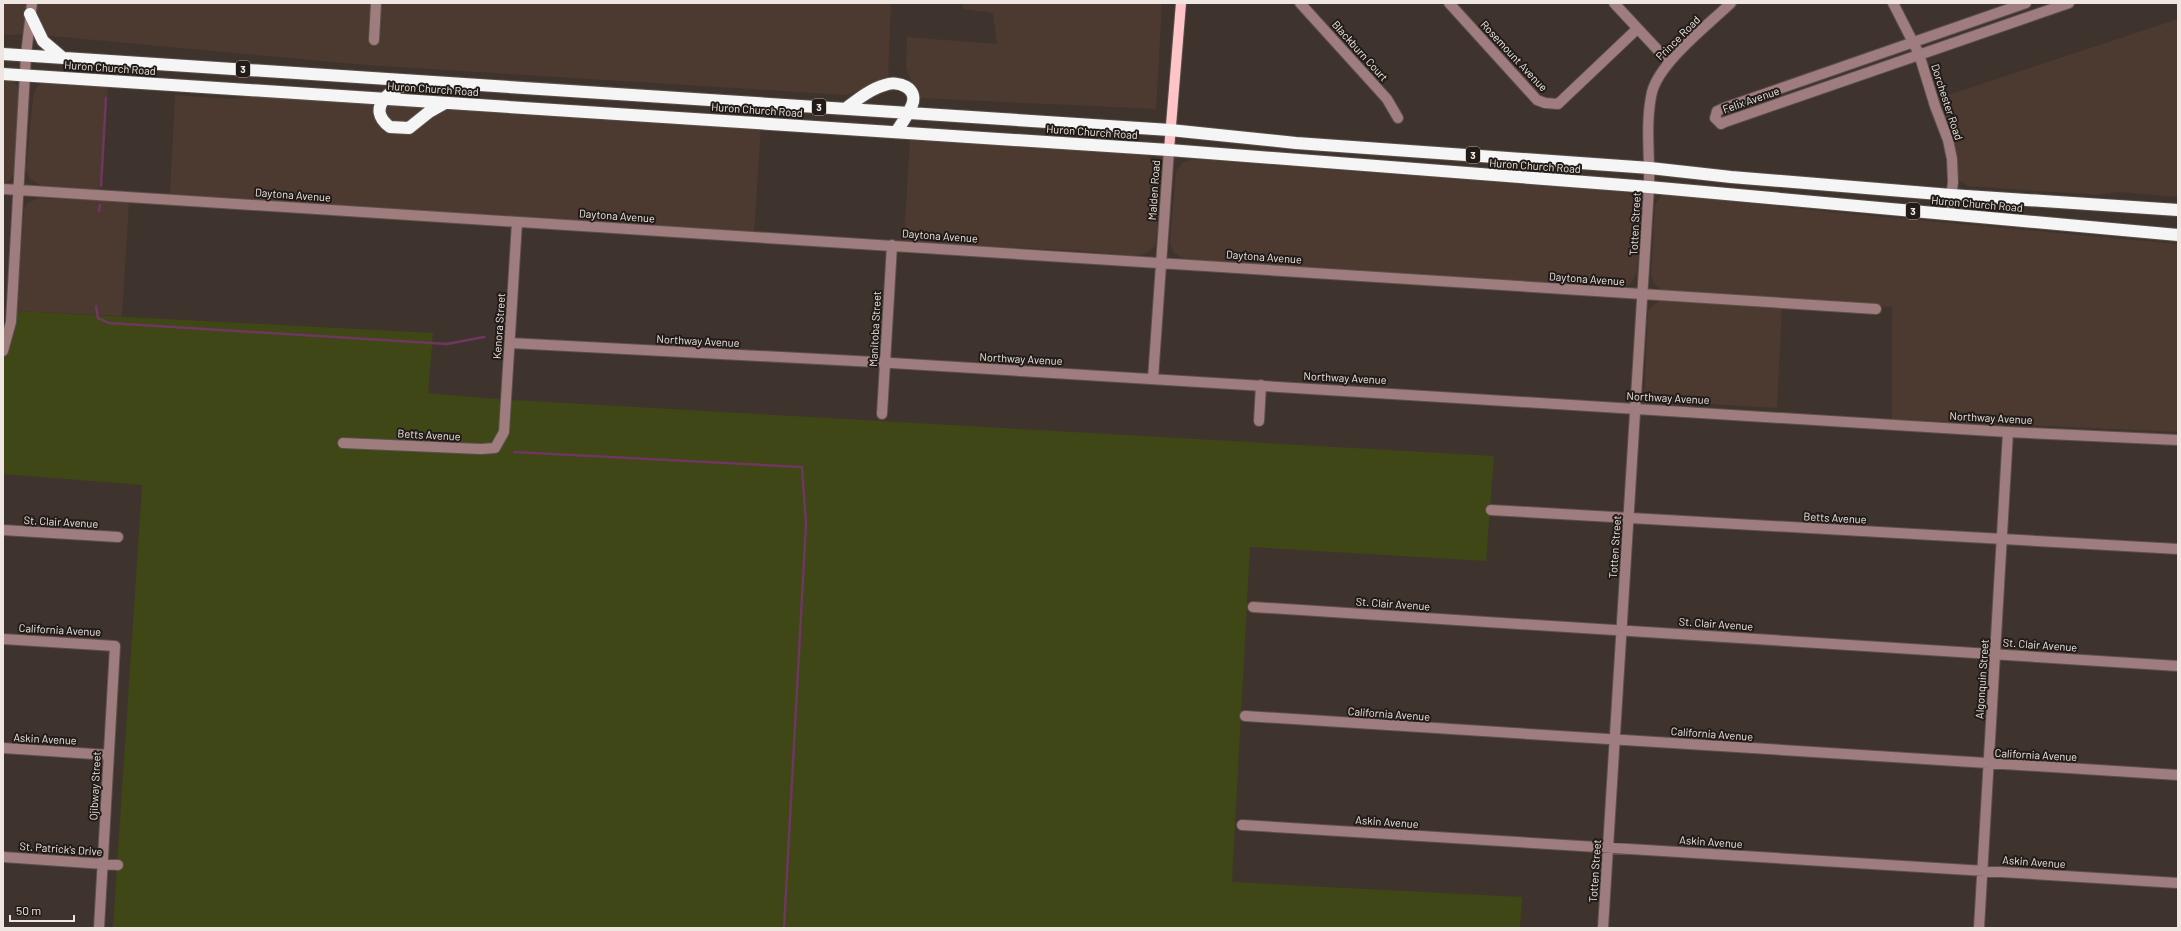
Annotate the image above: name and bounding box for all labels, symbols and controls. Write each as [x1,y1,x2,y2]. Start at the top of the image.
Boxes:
street label: Prince Road [1653,13,1702,62]
street label: Blackburn Court [1330,18,1391,84]
street label: Rosemount Avenue [1478,18,1551,94]
street label: Huron Church Road [64,58,156,77]
road number: 3 [236,61,250,77]
street label: Dorchester Road [1929,62,1966,142]
street label: Huron Church Road [387,79,479,98]
street label: Felix Avenue [1721,84,1781,115]
road number: 3 [812,99,826,115]
street label: Huron Church Road [711,100,803,119]
street label: Huron Church Road [1046,122,1138,141]
road number: 3 [1466,147,1480,163]
street label: Huron Church Road [1489,156,1581,175]
street label: Malden Road [1145,159,1162,221]
street label: Daytona Avenue [255,185,331,204]
street label: Totten Street [1626,192,1643,256]
street label: Huron Church Road [1931,193,2023,214]
road number: 3 [1906,203,1920,219]
street label: Daytona Avenue [579,206,655,225]
street label: Daytona Avenue [902,226,978,245]
street label: Daytona Avenue [1226,247,1302,266]
street label: Daytona Avenue [1549,269,1625,288]
street label: Manitoba Street [866,291,883,367]
street label: Kenora Street [490,293,507,359]
street label: Northway Avenue [656,332,740,349]
street label: Northway Avenue [979,350,1063,367]
street label: Northway Avenue [1303,369,1387,386]
street label: Northway Avenue [1626,389,1710,406]
street label: Northway Avenue [1949,409,2033,426]
street label: Betts Avenue [397,426,461,443]
street label: Betts Avenue [1803,509,1867,526]
street label: St. Clair Avenue [23,513,99,530]
street label: Totten Street [1606,515,1623,579]
street label: St. Clair Avenue [1355,594,1431,613]
street label: St. Clair Avenue [1678,614,1754,633]
street label: California Avenue [19,621,102,638]
street label: St. Clair Avenue [2002,635,2078,654]
street label: Algonquin Street [1972,639,1991,719]
street label: California Avenue [1347,704,1431,723]
street label: California Avenue [1670,724,1754,743]
street label: Askin Avenue [13,730,77,747]
street label: California Avenue [1995,746,2078,763]
street label: Ojibway Street [86,751,103,821]
street label: Askin Avenue [1355,813,1419,830]
street label: Askin Avenue [1679,833,1743,850]
street label: St. Patrick's Drive [19,839,103,858]
street label: Totten Street [1586,839,1603,903]
street label: Askin Avenue [2002,853,2066,870]
scale bar [10,897,74,923]
text: 50 m [16,903,41,917]

